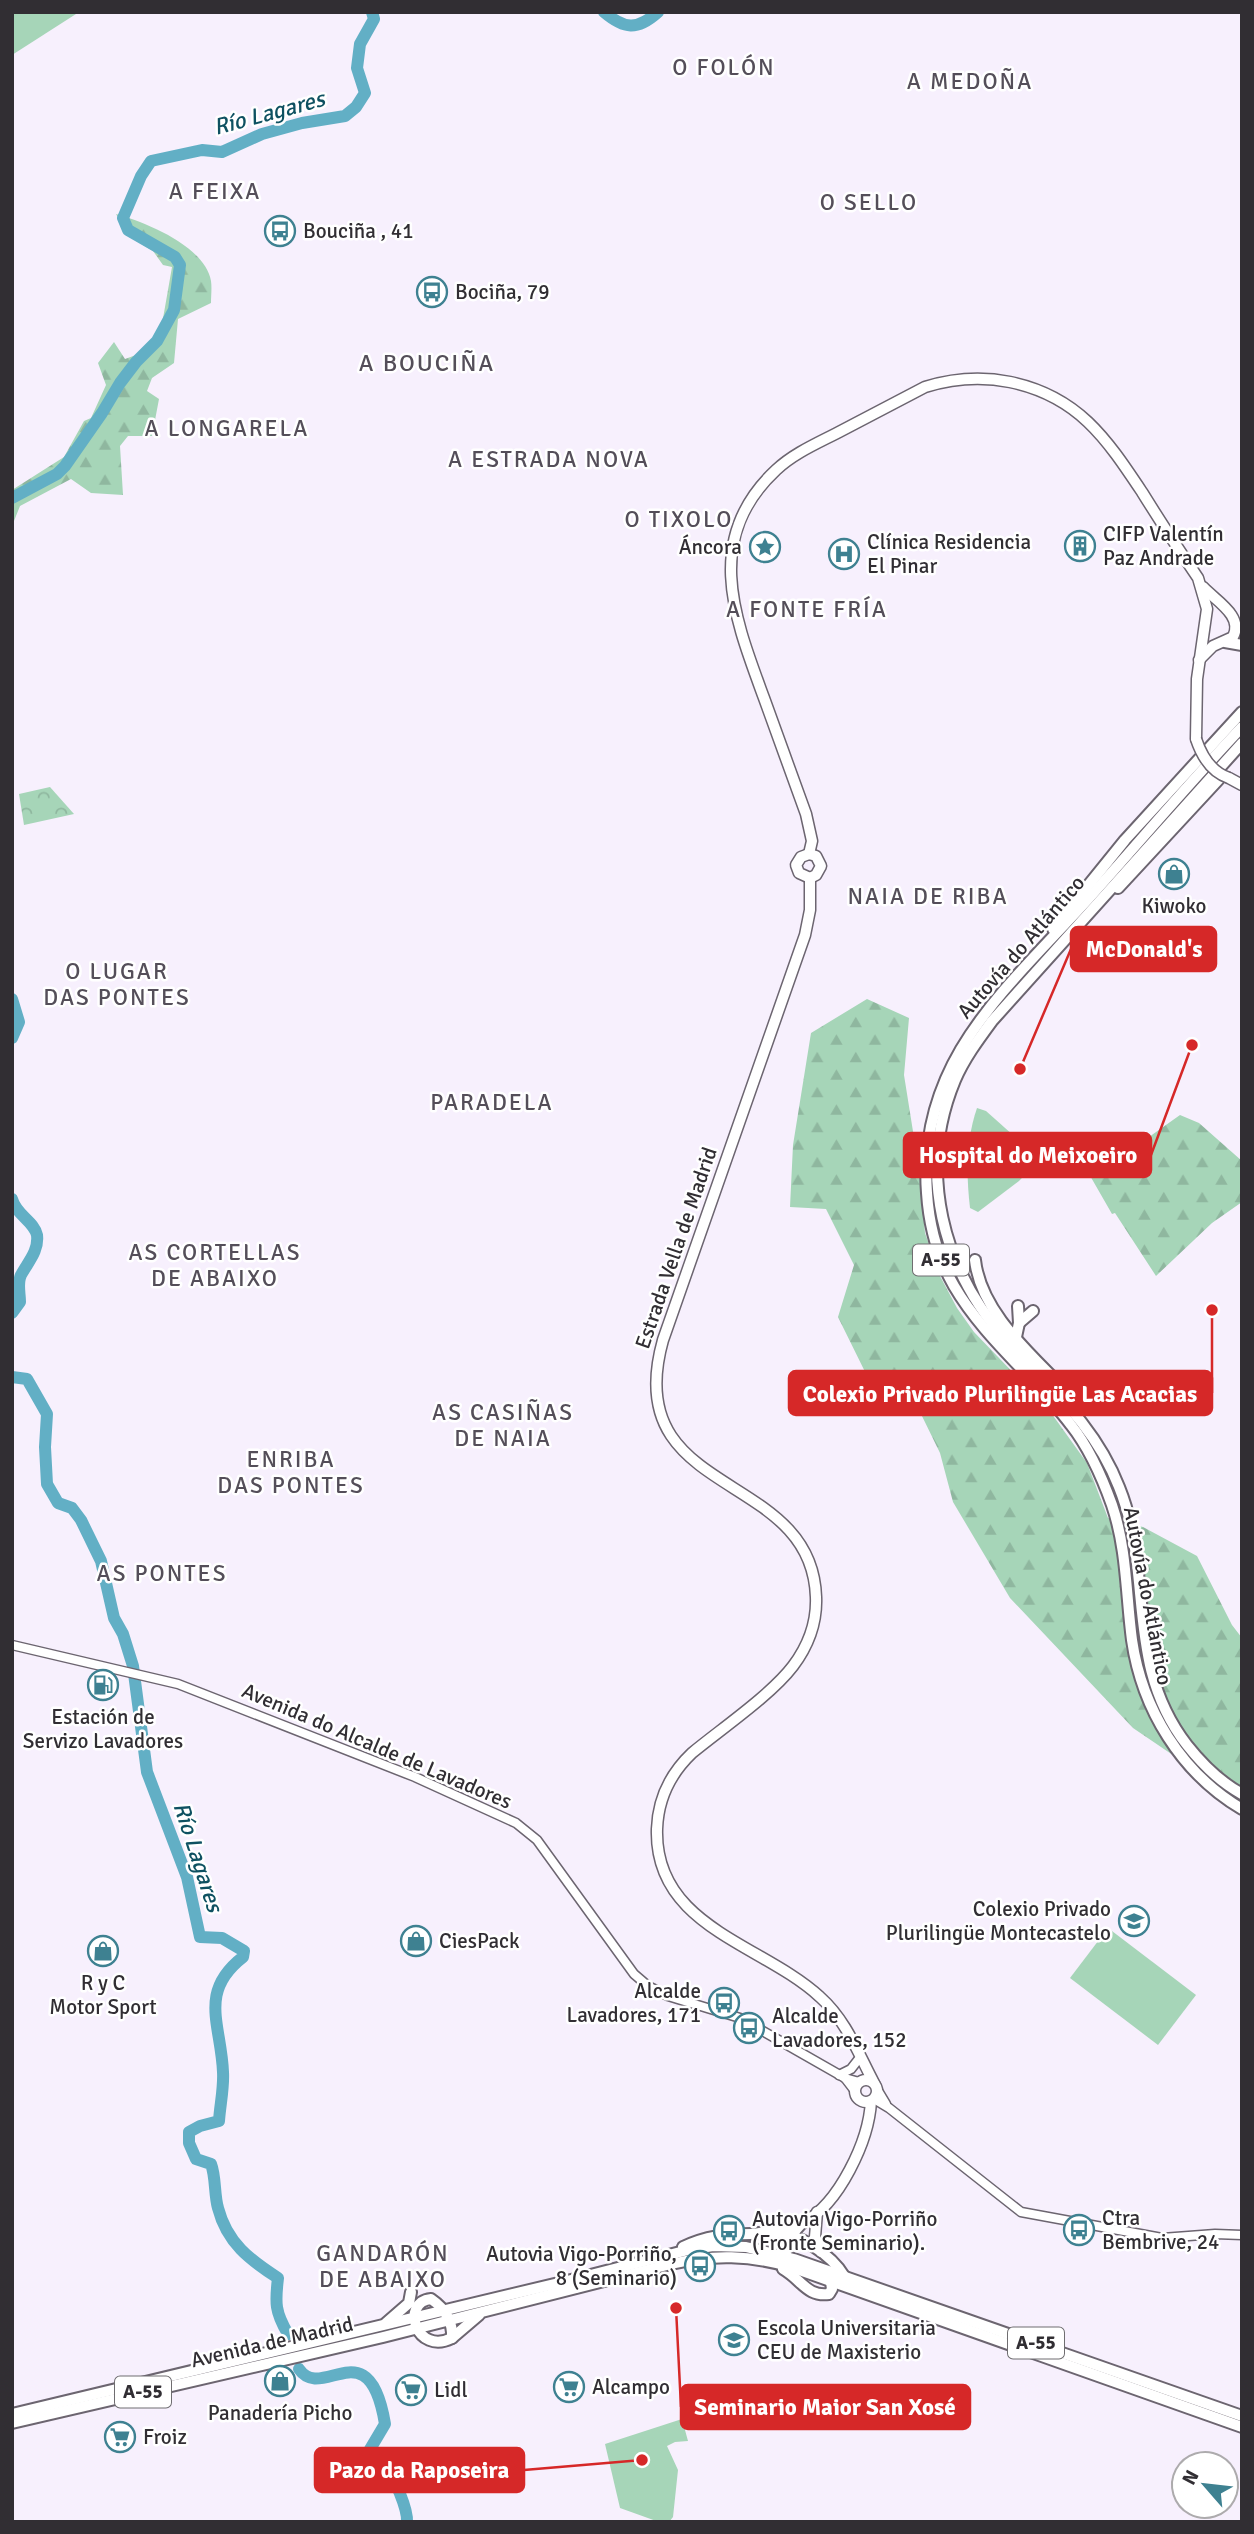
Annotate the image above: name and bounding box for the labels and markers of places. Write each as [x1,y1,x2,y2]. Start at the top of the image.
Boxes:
bus stop icon: Bouciña , 41 [263,214,297,248]
place label: Bouciña , 41 [303,218,414,244]
bus stop icon: Bociña, 79 [415,275,449,309]
place label: Bociña, 79 [455,279,549,305]
place label: CIFP Valentín Paz Andrade [1103,521,1224,571]
place label: Clínica Residencia El Pinar [867,529,1031,579]
building icon: CIFP Valentín Paz Andrade [1063,529,1097,563]
place icon: Áncora [748,530,782,564]
place label: Áncora [679,534,742,560]
hospital icon: Clínica Residencia El Pinar [827,537,861,571]
shop icon: Kiwoko [1157,857,1191,891]
place label: Kiwoko [1142,893,1206,919]
callout: McDonald's [1071,927,1216,971]
callout: Hospital do Meixoeiro [904,1133,1151,1177]
callout: Colexio Privado Plurilingüe Las Acacias [789,1371,1212,1415]
fuel station icon: Estación de Servizo Lavadores [86,1668,120,1702]
place label: Estación de Servizo Lavadores [23,1704,183,1754]
place label: Colexio Privado Plurilingüe Montecastelo [886,1896,1111,1946]
school or university icon: Colexio Privado Plurilingüe Montecastelo [1117,1904,1151,1938]
shop icon: CiesPack [399,1924,433,1958]
place label: CiesPack [439,1928,520,1954]
shop icon: R y C Motor Sport [86,1934,120,1968]
place label: R y C Motor Sport [49,1970,157,2020]
place label: Alcalde Lavadores, 171 [566,1978,701,2028]
bus stop icon: Alcalde Lavadores, 171 [707,1986,741,2020]
place label: Alcalde Lavadores, 152 [772,2003,907,2053]
bus stop icon: Alcalde Lavadores, 152 [732,2011,766,2045]
place label: Ctra Bembrive, 24 [1102,2205,1219,2255]
place label: Autovia Vigo-Porriño (Fronte Seminario). [752,2206,937,2256]
bus stop icon: Ctra Bembrive, 24 [1062,2213,1096,2247]
bus stop icon: Autovia Vigo-Porriño (Fronte Seminario). [712,2214,746,2248]
place label: Autovia Vigo-Porriño, 8 (Seminario) [486,2241,677,2291]
bus stop icon: Autovia Vigo-Porriño, 8 (Seminario) [683,2249,717,2283]
place label: Escola Universitaria CEU de Maxisterio [757,2315,936,2365]
school or university icon: Escola Universitaria CEU de Maxisterio [717,2323,751,2357]
shop icon: Panadería Picho [263,2364,297,2398]
supermarket icon: Alcampo [552,2370,586,2404]
supermarket icon: Lidl [394,2373,428,2407]
place label: Alcampo [592,2374,670,2400]
place label: Lidl [434,2377,468,2403]
callout: Seminario Maior San Xosé [681,2385,970,2429]
place label: Panadería Picho [208,2400,352,2426]
supermarket icon: Froiz [103,2420,137,2454]
place label: Froiz [143,2424,187,2450]
callout: Pazo da Raposeira [315,2448,524,2492]

